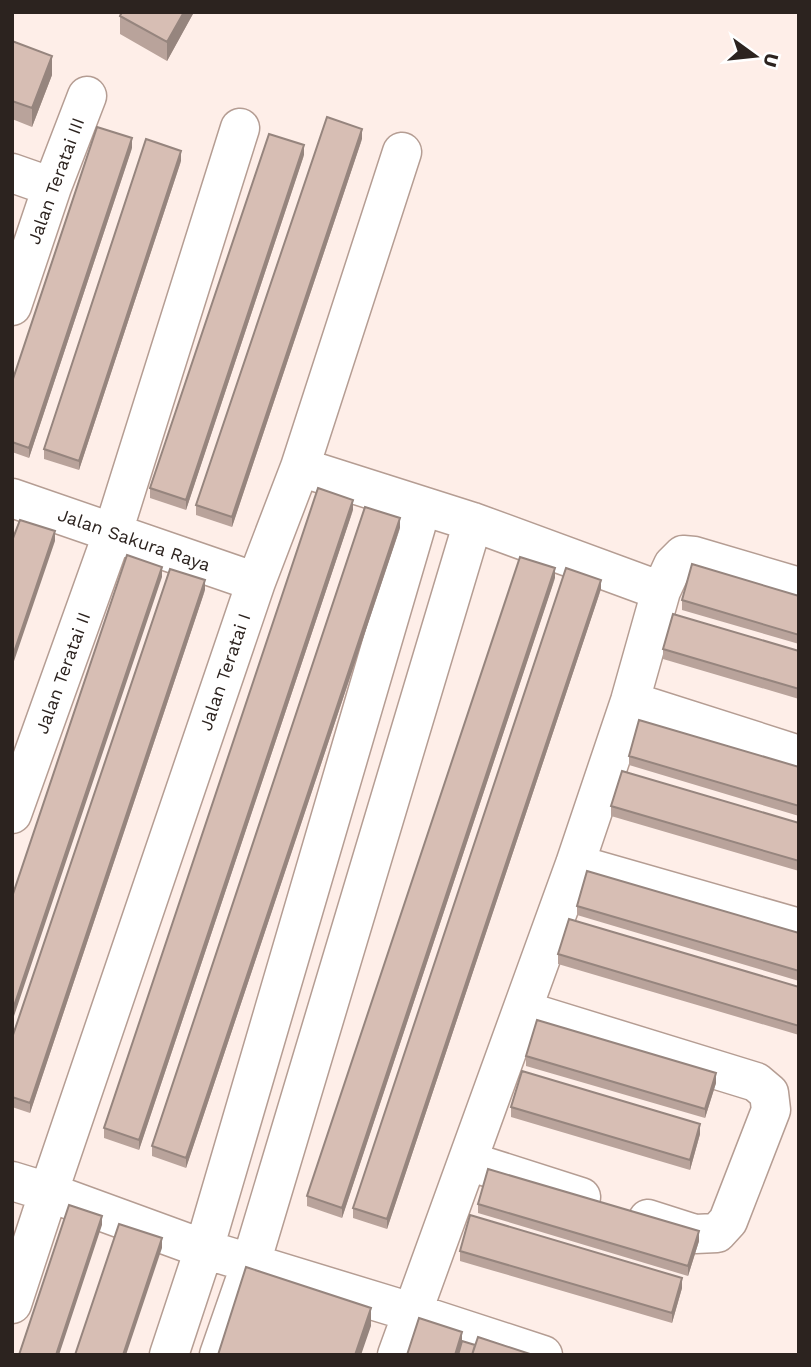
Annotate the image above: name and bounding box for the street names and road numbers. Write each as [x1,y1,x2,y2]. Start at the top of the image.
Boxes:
street label: Jalan Teratai III [23,115,88,247]
street label: Jalan Sakura Raya [55,504,213,575]
street label: Jalan Teratai II [31,609,94,737]
street label: Jalan Teratai I [195,610,254,733]

